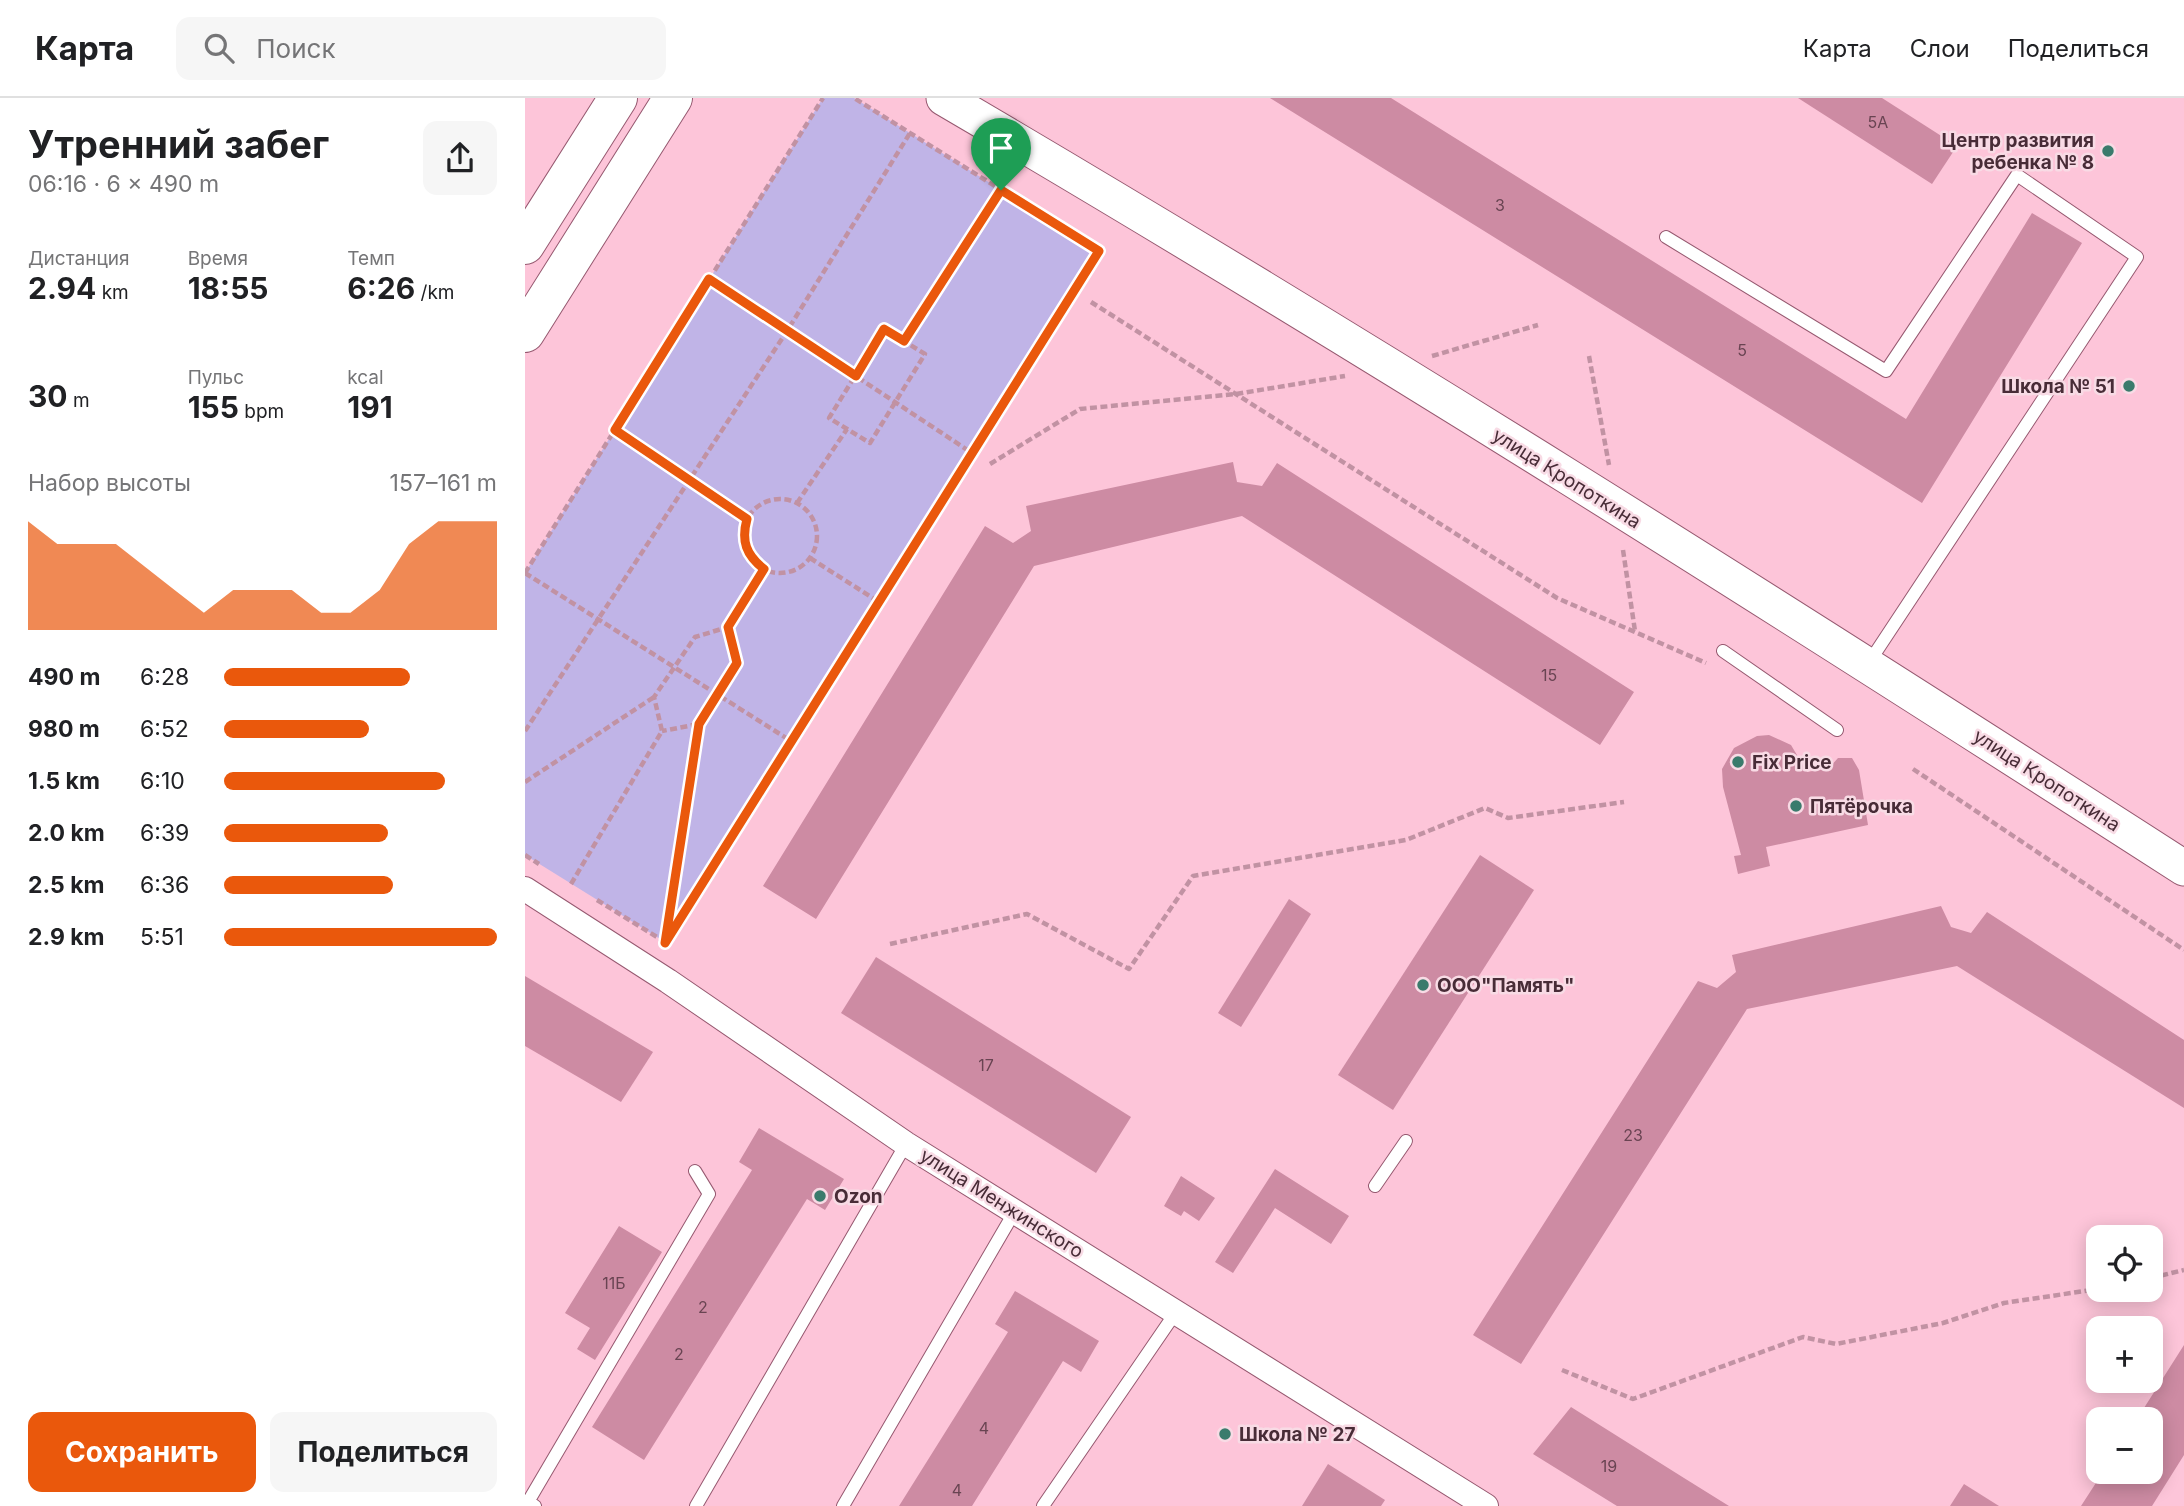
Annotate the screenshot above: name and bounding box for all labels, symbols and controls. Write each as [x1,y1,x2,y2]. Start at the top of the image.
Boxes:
search box [176,17,666,80]
text: Карта [35,28,134,68]
icon: search [200,29,238,67]
text: Поиск [256,33,335,64]
text: Карта [1803,34,1872,63]
text: Слои [1910,34,1970,63]
text: Поделиться [2008,34,2149,63]
house number: 5А [1868,112,1888,132]
pin [971,118,1031,190]
text: Утренний забег [28,121,329,167]
button: share [423,121,497,195]
icon: arrive [982,129,1020,167]
place label: Центр развития ребенка № 8 [1941,129,2094,174]
marker: Центр развития ребенка № 8 [2100,143,2116,159]
text: 06:16 · 6 × 490 m [28,170,219,198]
house number: 3 [1495,195,1505,215]
text: Дистанция [28,247,130,270]
text: Время [188,247,248,270]
text: Темп [347,247,395,270]
text: 2.94 [28,270,96,306]
text: 18:55 [188,270,269,306]
text: 6:26 [347,270,415,306]
text: km [96,281,129,304]
text: /km [415,281,454,304]
house number: 5 [1737,340,1747,360]
text: Пульс [188,366,244,389]
text: kcal [347,366,384,389]
place label: Школа № 51 [2001,375,2115,398]
text: 30 [28,378,68,414]
marker: Школа № 51 [2121,378,2137,394]
text: m [68,389,90,412]
text: 155 [188,389,239,425]
text: 191 [347,389,393,425]
text: bpm [239,400,284,423]
street label: улица Кропоткина [1488,424,1645,533]
text: Набор высоты [28,469,191,497]
text: 157–161 m [390,469,497,497]
text: 490 m [28,663,100,691]
text: 6:28 [140,663,189,691]
house number: 15 [1541,665,1557,685]
text: 980 m [28,715,100,743]
text: 6:52 [140,715,189,743]
street label: улица Кропоткина [1969,724,2124,836]
place label: Fix Price [1752,751,1832,774]
marker: Fix Price [1730,754,1746,770]
text: 1.5 km [28,767,100,795]
text: 6:10 [140,767,185,795]
place label: Пятёрочка [1810,795,1913,818]
marker: Пятёрочка [1788,798,1804,814]
text: 2.0 km [28,819,105,847]
text: 6:39 [140,819,189,847]
text: 2.5 km [28,871,105,899]
text: 6:36 [140,871,189,899]
text: 2.9 km [28,923,105,951]
text: 5:51 [140,923,184,951]
place label: ООО"Память" [1437,974,1575,997]
marker: ООО"Память" [1415,977,1431,993]
house number: 17 [978,1055,994,1075]
house number: 23 [1623,1125,1643,1145]
street label: улица Менжинского [916,1144,1088,1263]
place label: Ozon [834,1185,883,1208]
marker: Ozon [812,1188,828,1204]
map controls [2086,1225,2163,1484]
button: locate [2086,1225,2163,1302]
house number: 11Б [602,1273,626,1293]
house number: 2 [698,1297,708,1317]
button: + [2086,1316,2163,1393]
house number: 2 [674,1344,684,1364]
button: − [2086,1407,2163,1484]
button: Сохранить [28,1412,256,1492]
button: Поделиться [270,1412,497,1492]
house number: 4 [979,1418,989,1438]
place label: Школа № 27 [1239,1423,1356,1446]
marker: Школа № 27 [1217,1426,1233,1442]
house number: 19 [1601,1456,1617,1476]
house number: 4 [952,1480,962,1500]

